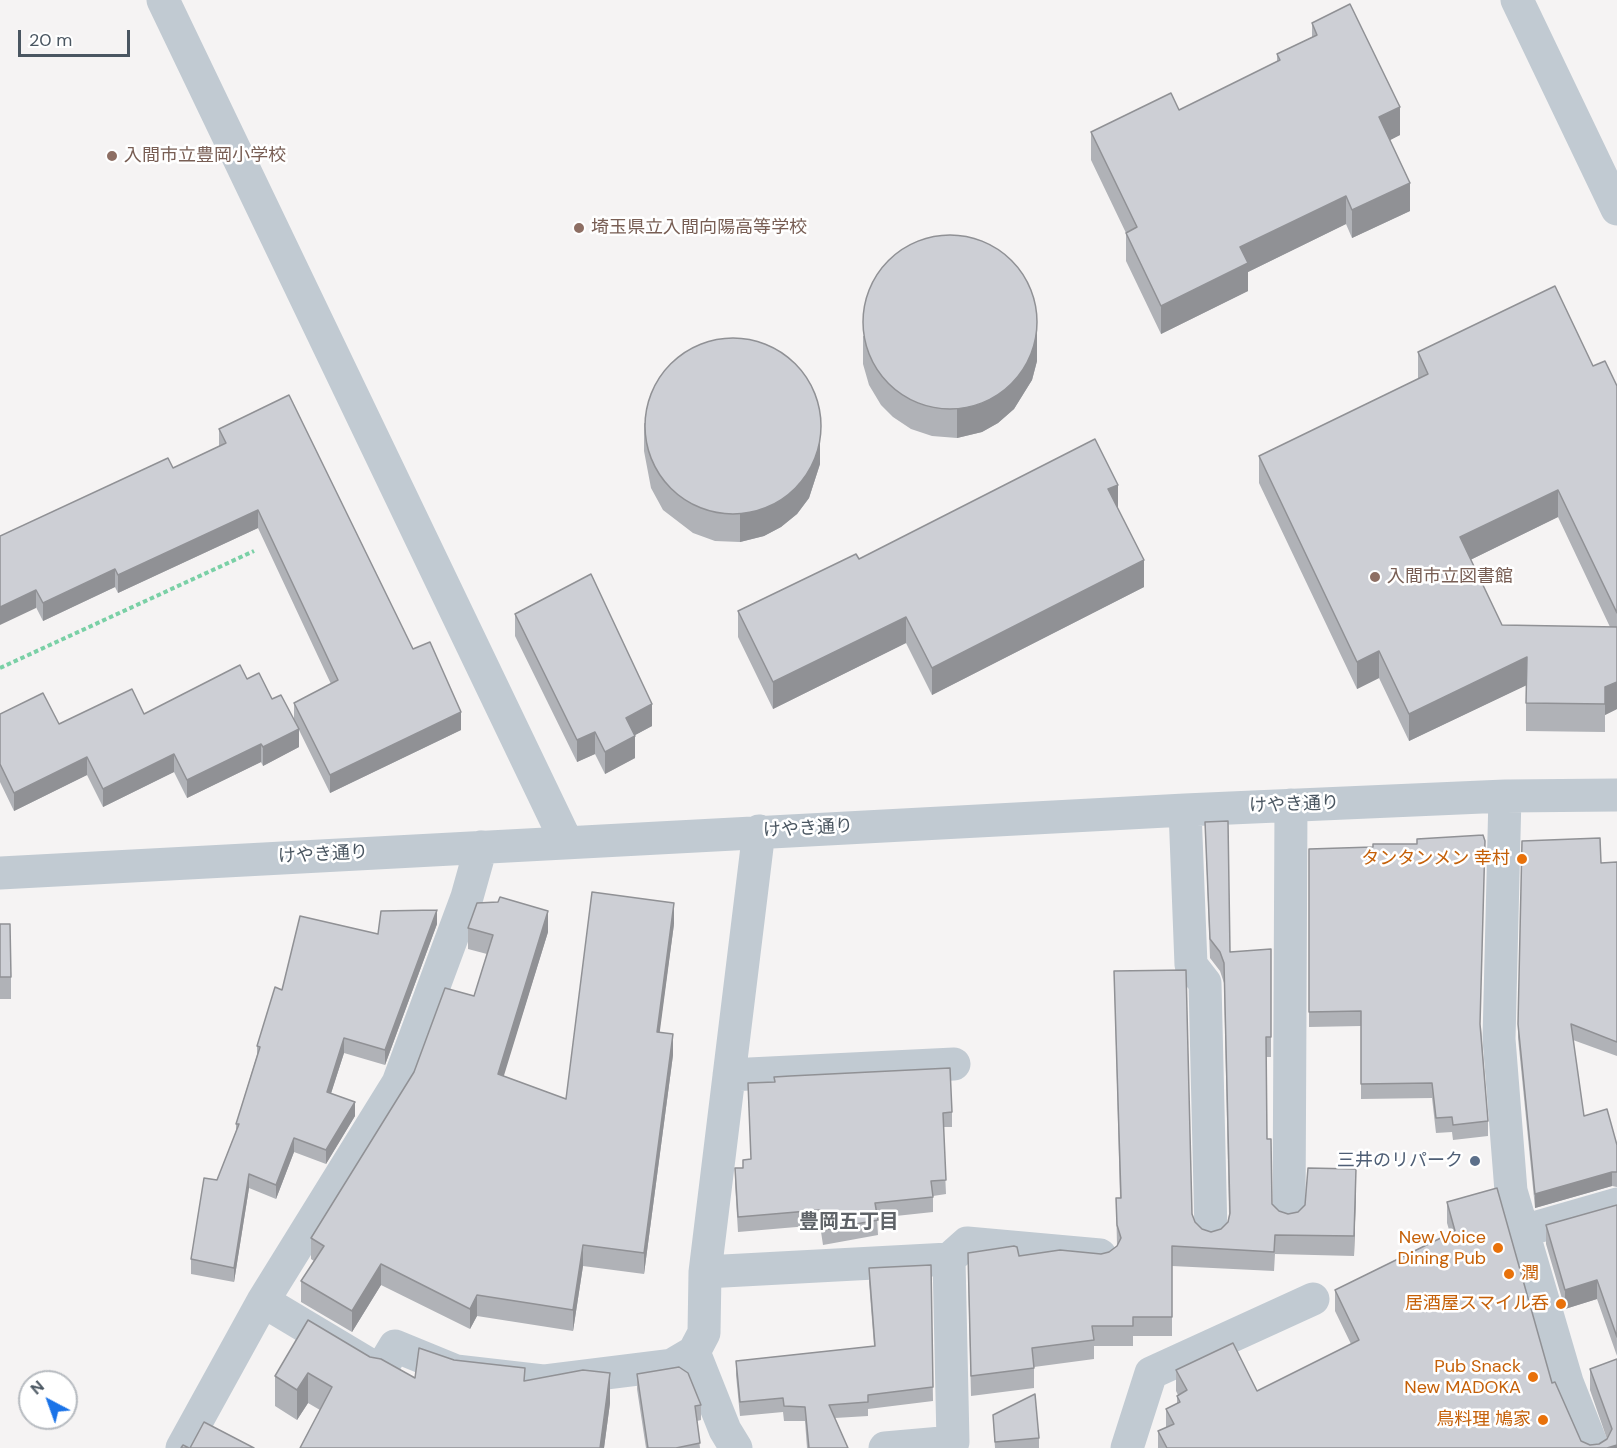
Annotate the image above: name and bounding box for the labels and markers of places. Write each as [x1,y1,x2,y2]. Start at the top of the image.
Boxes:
place label: 入間市立豊岡小学校 [124,145,286,167]
marker: 入間市立豊岡小学校 [105,149,119,163]
place label: 埼玉県立入間向陽高等学校 [591,217,807,239]
marker: 埼玉県立入間向陽高等学校 [572,221,586,235]
place label: 入間市立図書館 [1387,566,1513,588]
marker: 入間市立図書館 [1368,570,1382,584]
place label: タンタンメン 幸村 [1361,848,1510,870]
marker: タンタンメン 幸村 [1515,852,1529,866]
place label: 三井のリパーク [1337,1150,1463,1172]
marker: 三井のリパーク [1468,1154,1482,1168]
place label: New Voice Dining Pub [1397,1227,1486,1270]
marker: New Voice Dining Pub [1491,1241,1505,1255]
place label: 潤 [1521,1263,1539,1285]
marker: 潤 [1502,1267,1516,1281]
place label: 居酒屋スマイル呑 [1405,1293,1549,1315]
marker: 居酒屋スマイル呑 [1554,1297,1568,1311]
place label: Pub Snack New MADOKA [1404,1356,1521,1398]
marker: Pub Snack New MADOKA [1526,1370,1540,1384]
place label: 鳥料理 鳩家 [1436,1409,1531,1431]
marker: 鳥料理 鳩家 [1536,1413,1550,1427]

